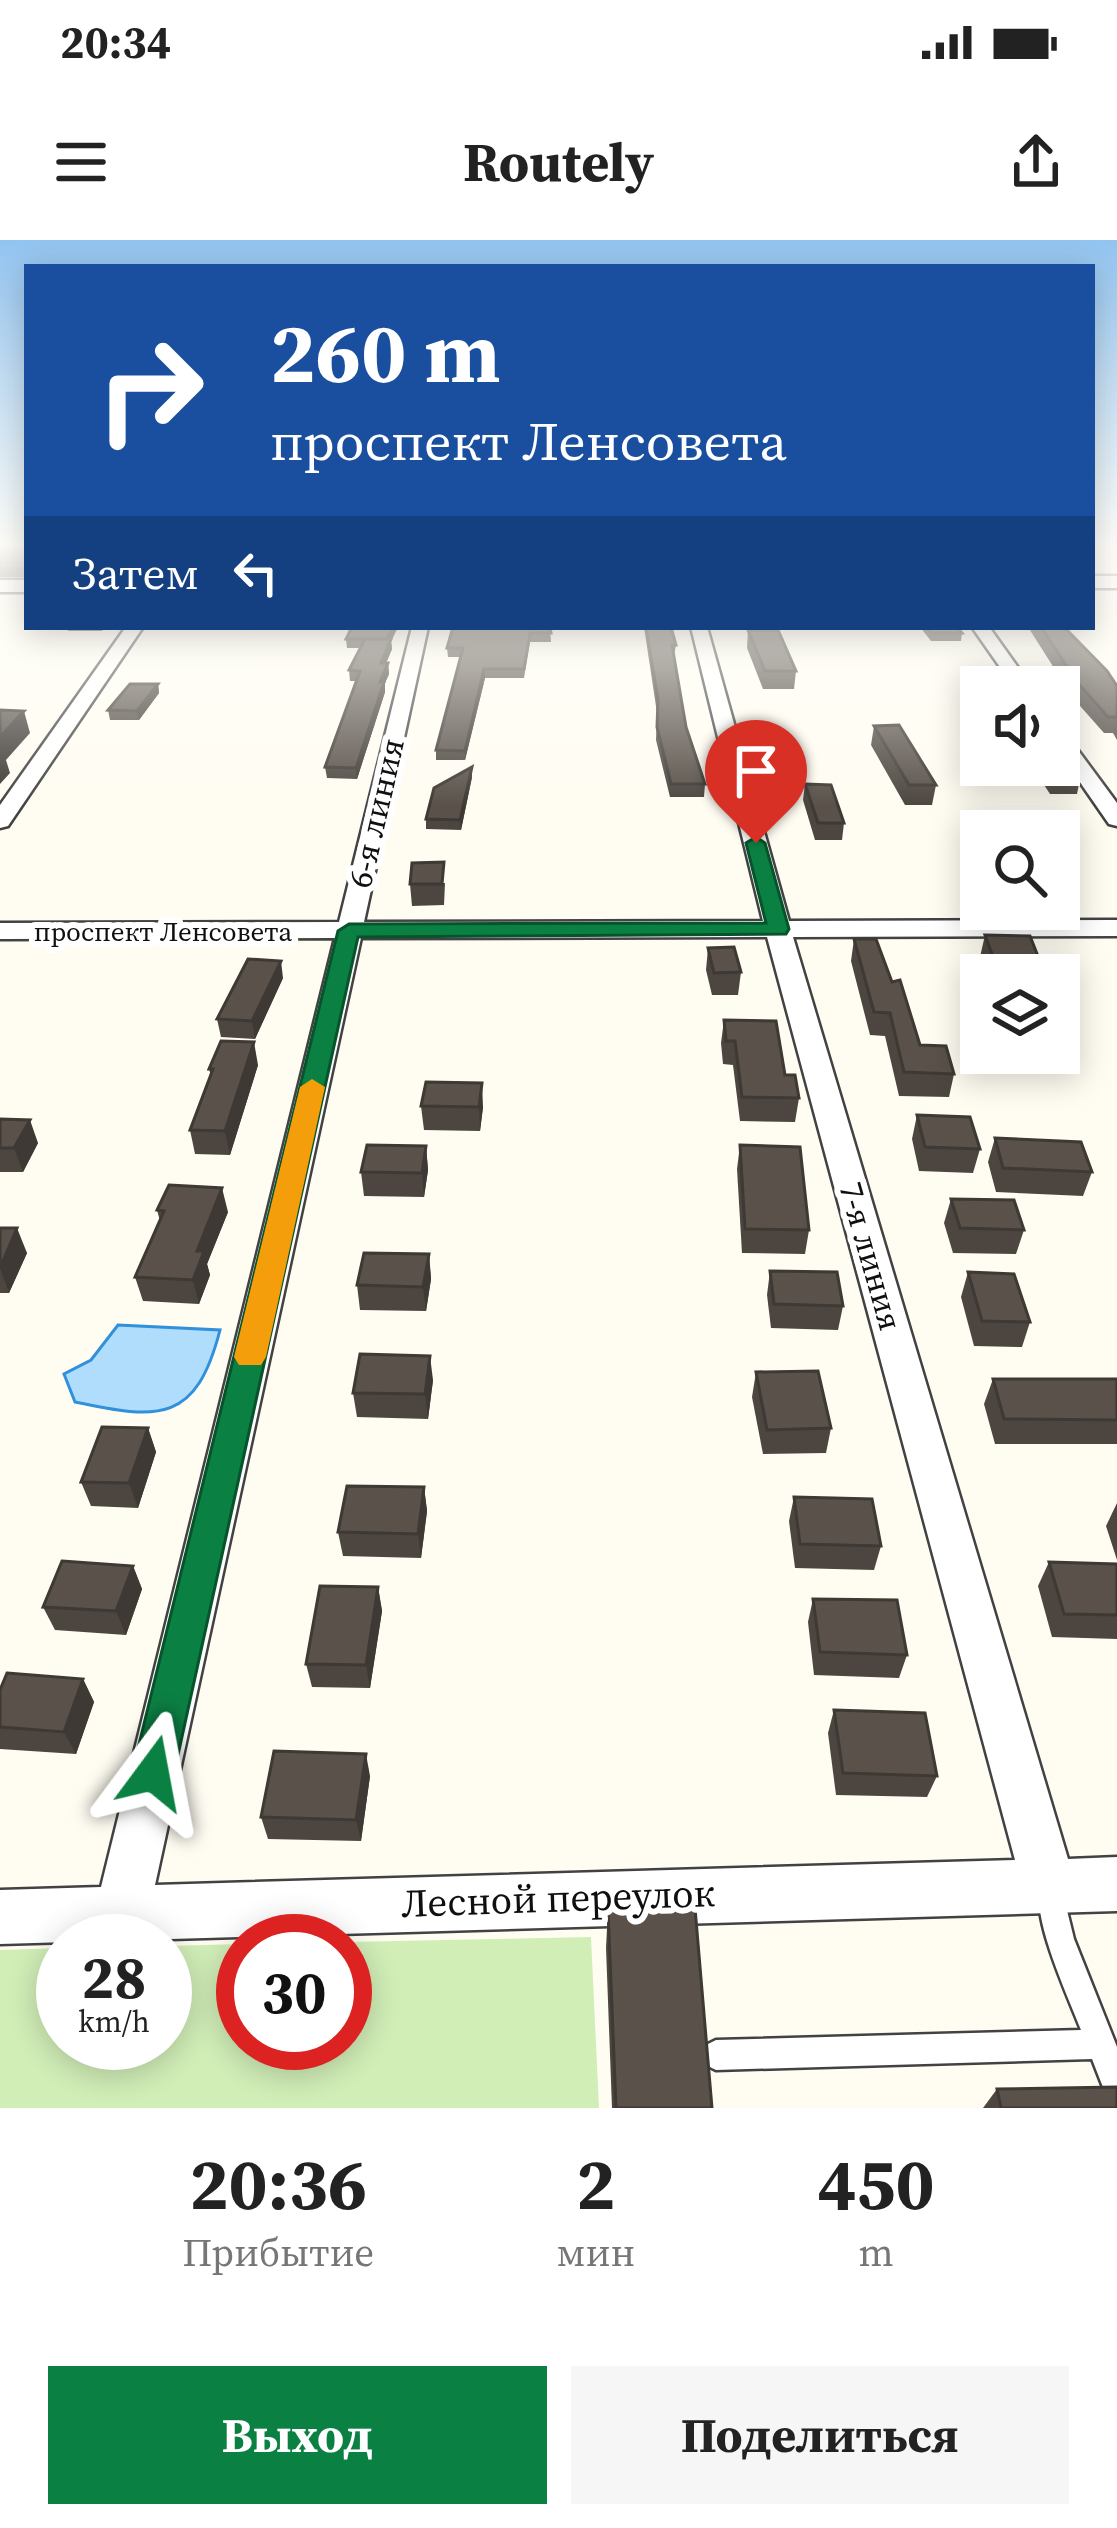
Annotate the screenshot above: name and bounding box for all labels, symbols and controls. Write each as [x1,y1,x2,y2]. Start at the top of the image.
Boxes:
text: 20:34 [60,11,171,73]
text: Routely [463,125,654,199]
icon: menu [48,129,114,195]
icon: share [1003,129,1069,195]
text: 260 m [270,295,501,410]
icon: right [72,312,228,468]
text: проспект Ленсовета [270,404,787,478]
icon: left [223,540,289,606]
text: Затем [72,542,199,604]
map controls [960,666,1080,1074]
button: sound [960,666,1080,786]
pin [705,720,807,843]
street label: 6-я линия [337,734,415,892]
icon: arrive [723,738,789,804]
button: search [960,810,1080,930]
street label: проспект Ленсовета [34,913,292,950]
button: layers [960,954,1080,1074]
street label: 7-я линия [828,1177,914,1335]
position arrow [90,1710,216,1836]
street label: Лесной переулок [400,1866,716,1930]
speed limit sign: 30 [216,1914,372,2070]
text: 28 [81,1936,147,2018]
text: km/h [78,2001,150,2042]
text: 20:36 [189,2134,367,2233]
text: 2 [576,2134,615,2233]
text: 450 [818,2134,935,2233]
text: Прибытие [182,2226,374,2279]
text: мин [556,2226,635,2279]
text: m [859,2226,894,2279]
button: Выход [48,2366,547,2504]
button: Поделиться [571,2366,1069,2504]

